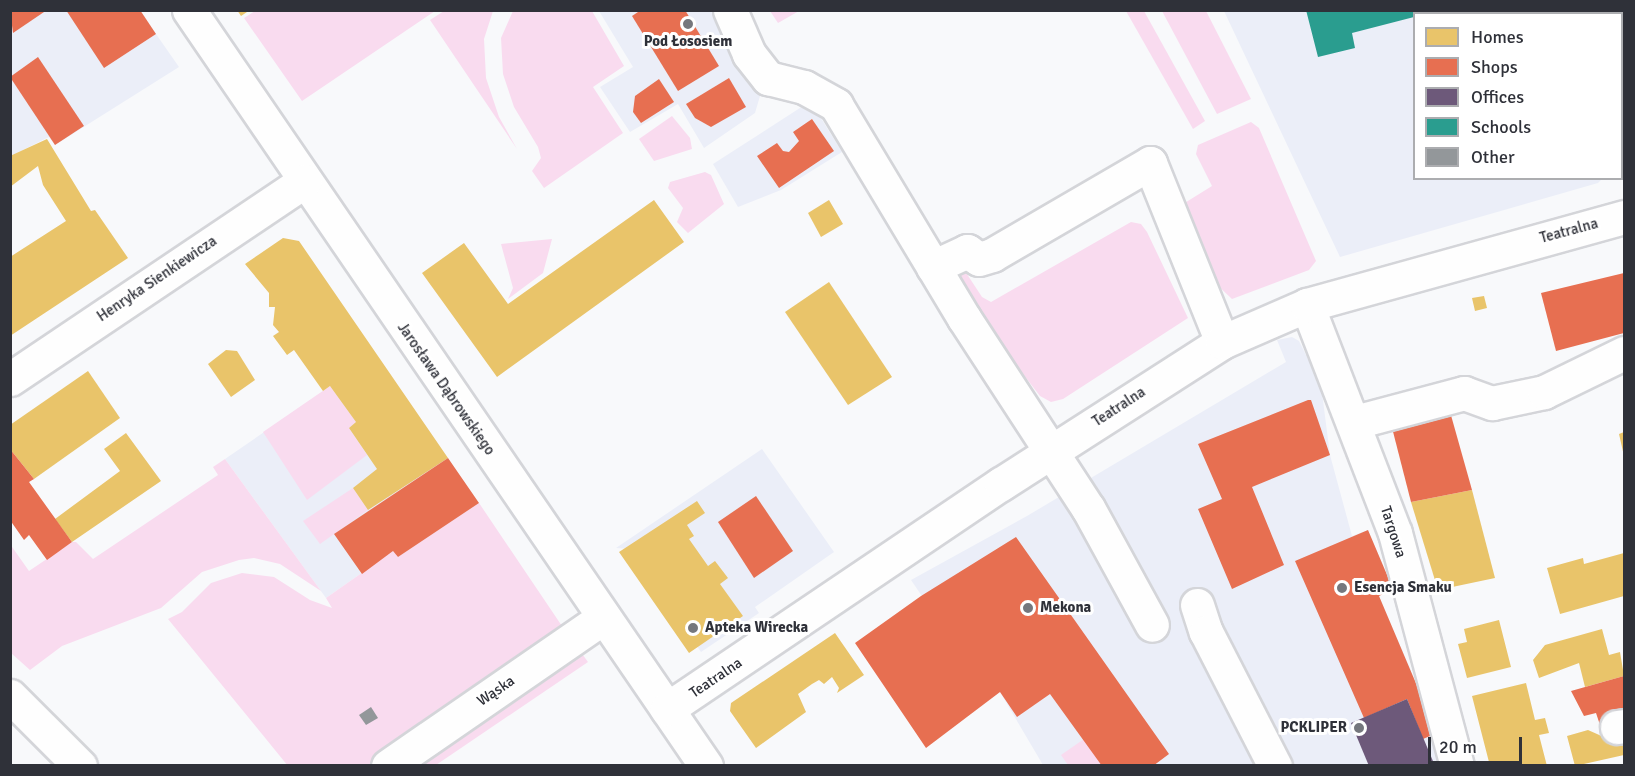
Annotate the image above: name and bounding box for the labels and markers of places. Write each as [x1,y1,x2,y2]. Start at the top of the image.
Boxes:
marker: Pod Łososiem [681,17,695,31]
place label: Pod Łososiem [644,33,732,51]
place label: Esencja Smaku [1354,579,1452,597]
marker: Esencja Smaku [1335,581,1349,595]
place label: Mekona [1040,599,1091,617]
marker: Mekona [1021,601,1035,615]
place label: Apteka Wirecka [705,619,808,637]
marker: Apteka Wirecka [686,621,700,635]
place label: PCKLIPER [1281,719,1347,737]
marker: PCKLIPER [1352,721,1366,735]

